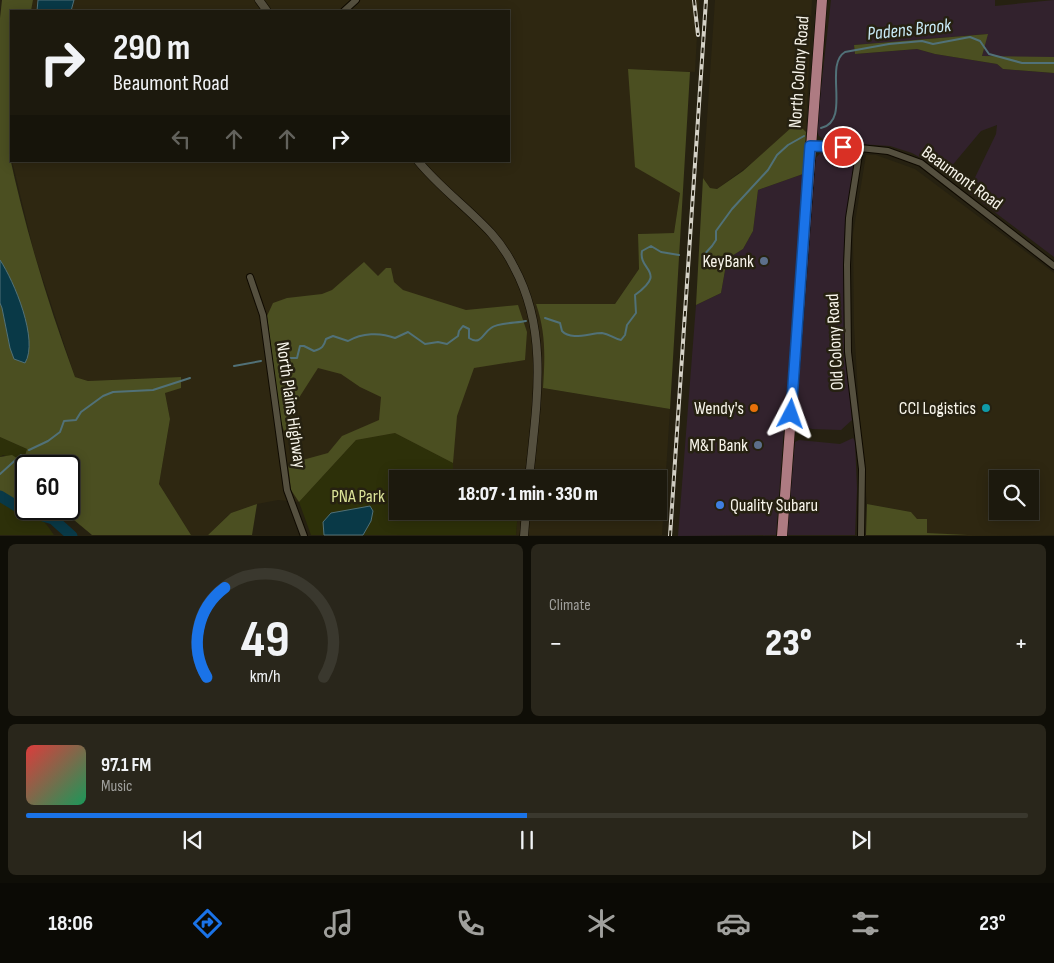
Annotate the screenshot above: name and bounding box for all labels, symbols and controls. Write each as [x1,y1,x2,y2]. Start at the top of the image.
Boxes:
water label: Padens Brook [866,14,953,46]
street label: North Colony Road [785,15,813,129]
text: 290 m [113,27,190,70]
icon: right [30,30,95,95]
text: Beaumont Road [113,70,229,97]
icon: left [167,125,195,153]
icon: ahead [220,125,248,153]
icon: ahead [273,125,301,153]
icon: right [326,125,354,153]
pin [822,126,864,168]
icon: arrive [829,133,857,161]
street label: Beaumont Road [917,142,1007,214]
place label: KeyBank [703,251,754,272]
marker: KeyBank [758,255,770,267]
street label: Old Colony Road [822,293,848,391]
street label: North Plains Highway [272,340,310,470]
position arrow [764,387,816,439]
place label: Wendy's [694,398,744,419]
place label: CCI Logistics [899,398,976,419]
marker: Wendy's [748,402,760,414]
marker: CCI Logistics [980,402,992,414]
place label: M&T Bank [689,435,748,456]
marker: M&T Bank [752,439,764,451]
speed limit sign: 60 [15,455,80,520]
map controls [989,470,1039,520]
button: search [989,470,1039,520]
text: 18:07 · 1 min · 330 m [458,483,598,506]
park label: PNA Park [331,486,385,507]
place label: Quality Subaru [730,495,818,516]
marker: Quality Subaru [714,499,726,511]
text: Climate [549,596,591,615]
text: 49 [241,609,290,672]
text: 23° [765,621,812,666]
text: − [549,627,563,660]
text: + [1014,627,1028,660]
text: km/h [250,666,281,687]
text: 97.1 FM [101,754,151,777]
text: Music [101,777,132,796]
icon: previous [179,826,207,854]
icon: pause [513,826,541,854]
icon: next [847,826,875,854]
icon: directions [190,906,225,941]
icon: music [321,906,356,941]
icon: phone [453,906,488,941]
icon: climate [584,906,619,941]
icon: car [716,906,751,941]
icon: filters [848,906,883,941]
text: 18:06 [48,910,93,937]
text: 23° [979,910,1006,937]

